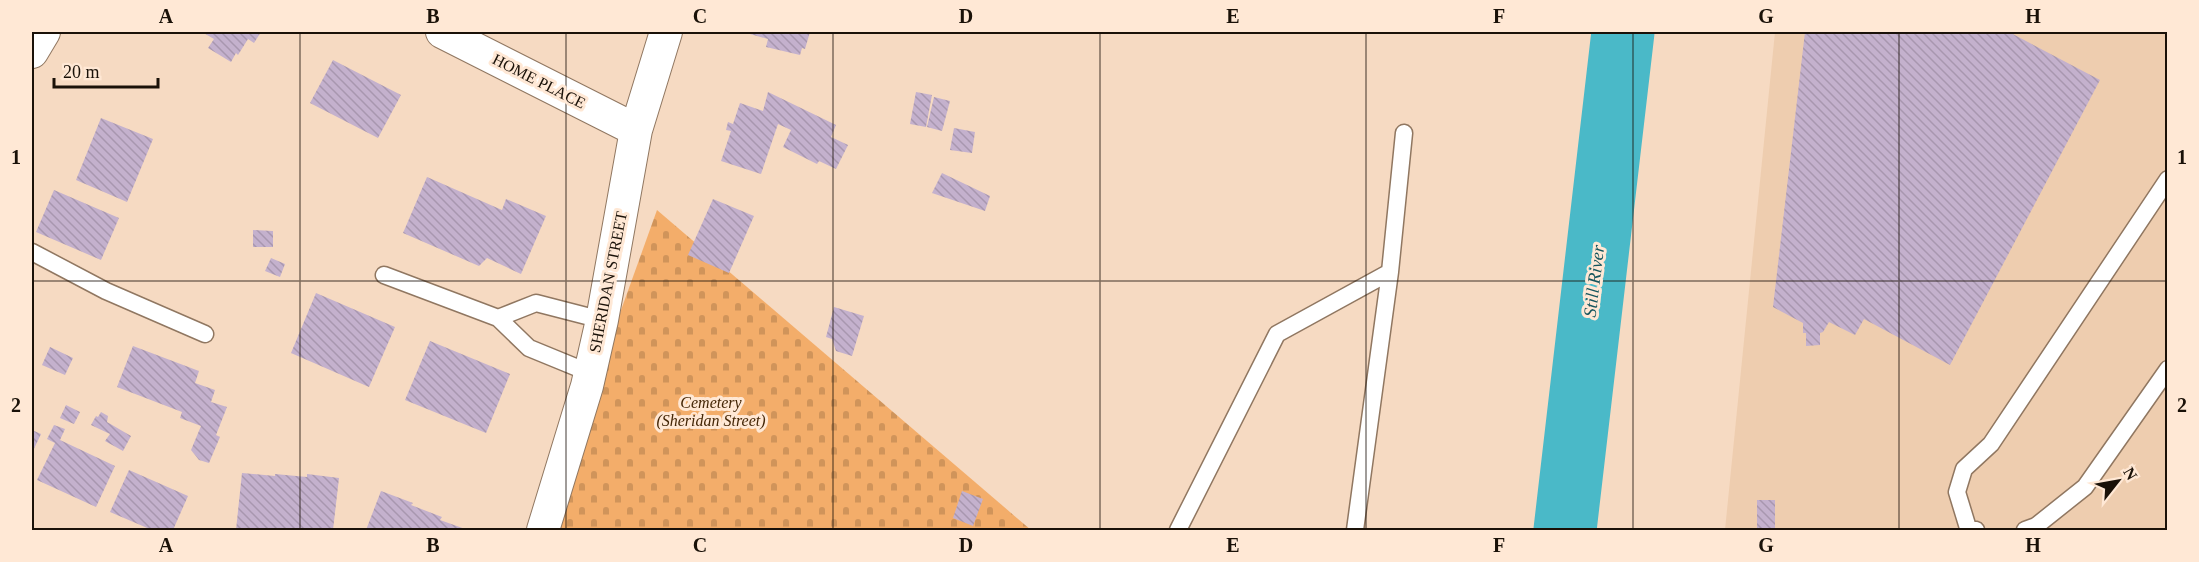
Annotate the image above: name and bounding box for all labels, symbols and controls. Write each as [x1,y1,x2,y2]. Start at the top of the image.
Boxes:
text: A [159,5,174,27]
text: B [426,5,440,27]
text: C [693,5,707,27]
text: D [959,5,973,27]
text: E [1226,5,1240,27]
text: F [1493,5,1505,27]
text: G [1758,5,1774,27]
text: H [2025,5,2041,27]
street label: HOME PLACE [490,50,588,112]
scale bar [54,51,158,89]
text: 20 m [63,62,100,82]
text: 1 [11,146,21,168]
text: 1 [2177,146,2187,168]
street label: SHERIDAN STREET [586,210,630,354]
water label: Still River [1580,243,1608,318]
text: 2 [11,394,21,416]
park label: Cemetery (Sheridan Street) [656,394,766,430]
text: 2 [2177,394,2187,416]
north arrow [2088,451,2148,511]
text: N [2120,464,2141,483]
text: A [159,534,174,556]
text: B [426,534,440,556]
text: C [693,534,707,556]
text: D [959,534,973,556]
text: E [1226,534,1240,556]
text: F [1493,534,1505,556]
text: G [1758,534,1774,556]
text: H [2025,534,2041,556]

